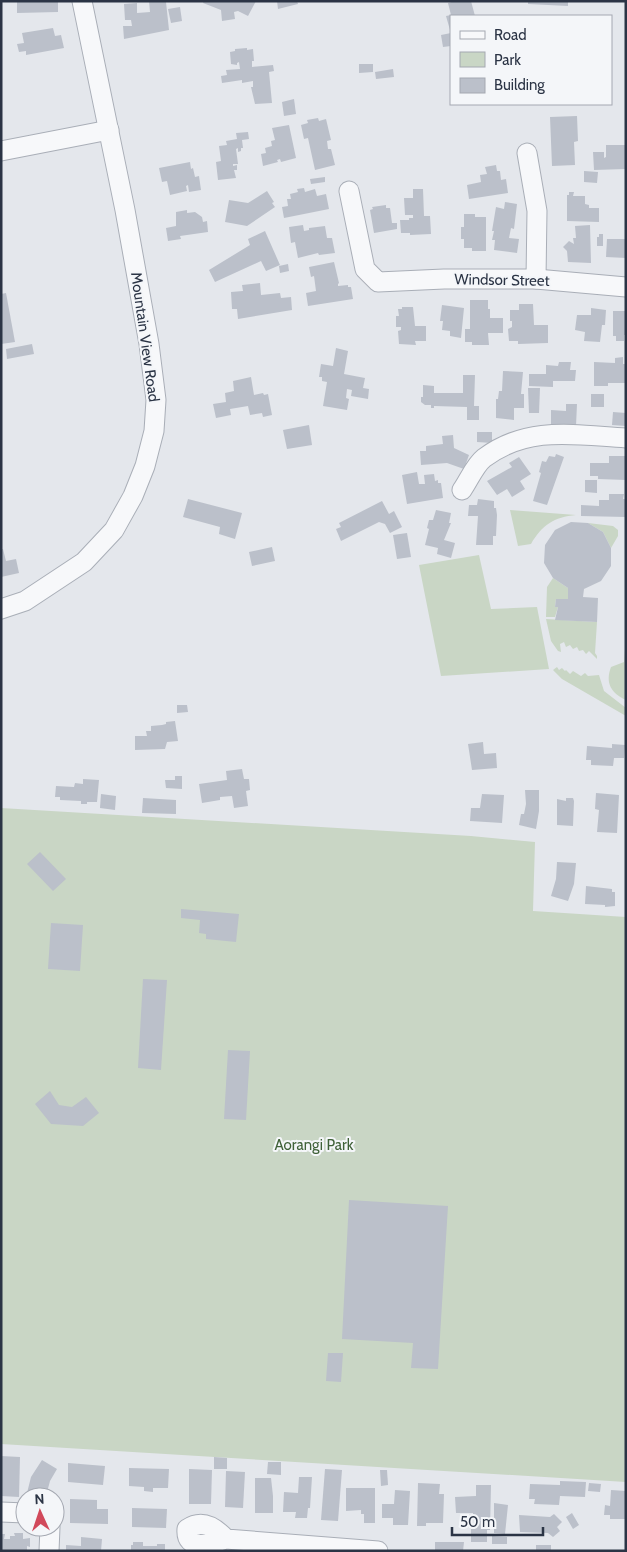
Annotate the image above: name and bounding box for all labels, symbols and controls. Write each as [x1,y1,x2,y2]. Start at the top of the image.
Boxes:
legend [450,15,612,105]
text: Road [494,26,527,44]
text: Park [494,51,521,69]
text: Building [494,76,545,94]
street label: Windsor Street [454,270,550,290]
street label: Mountain View Road [127,271,163,403]
park label: Aorangi Park [275,1136,354,1154]
north arrow [15,1487,65,1537]
text: N [34,1490,45,1508]
scale bar [452,1504,543,1536]
text: 50 m [460,1513,495,1531]

